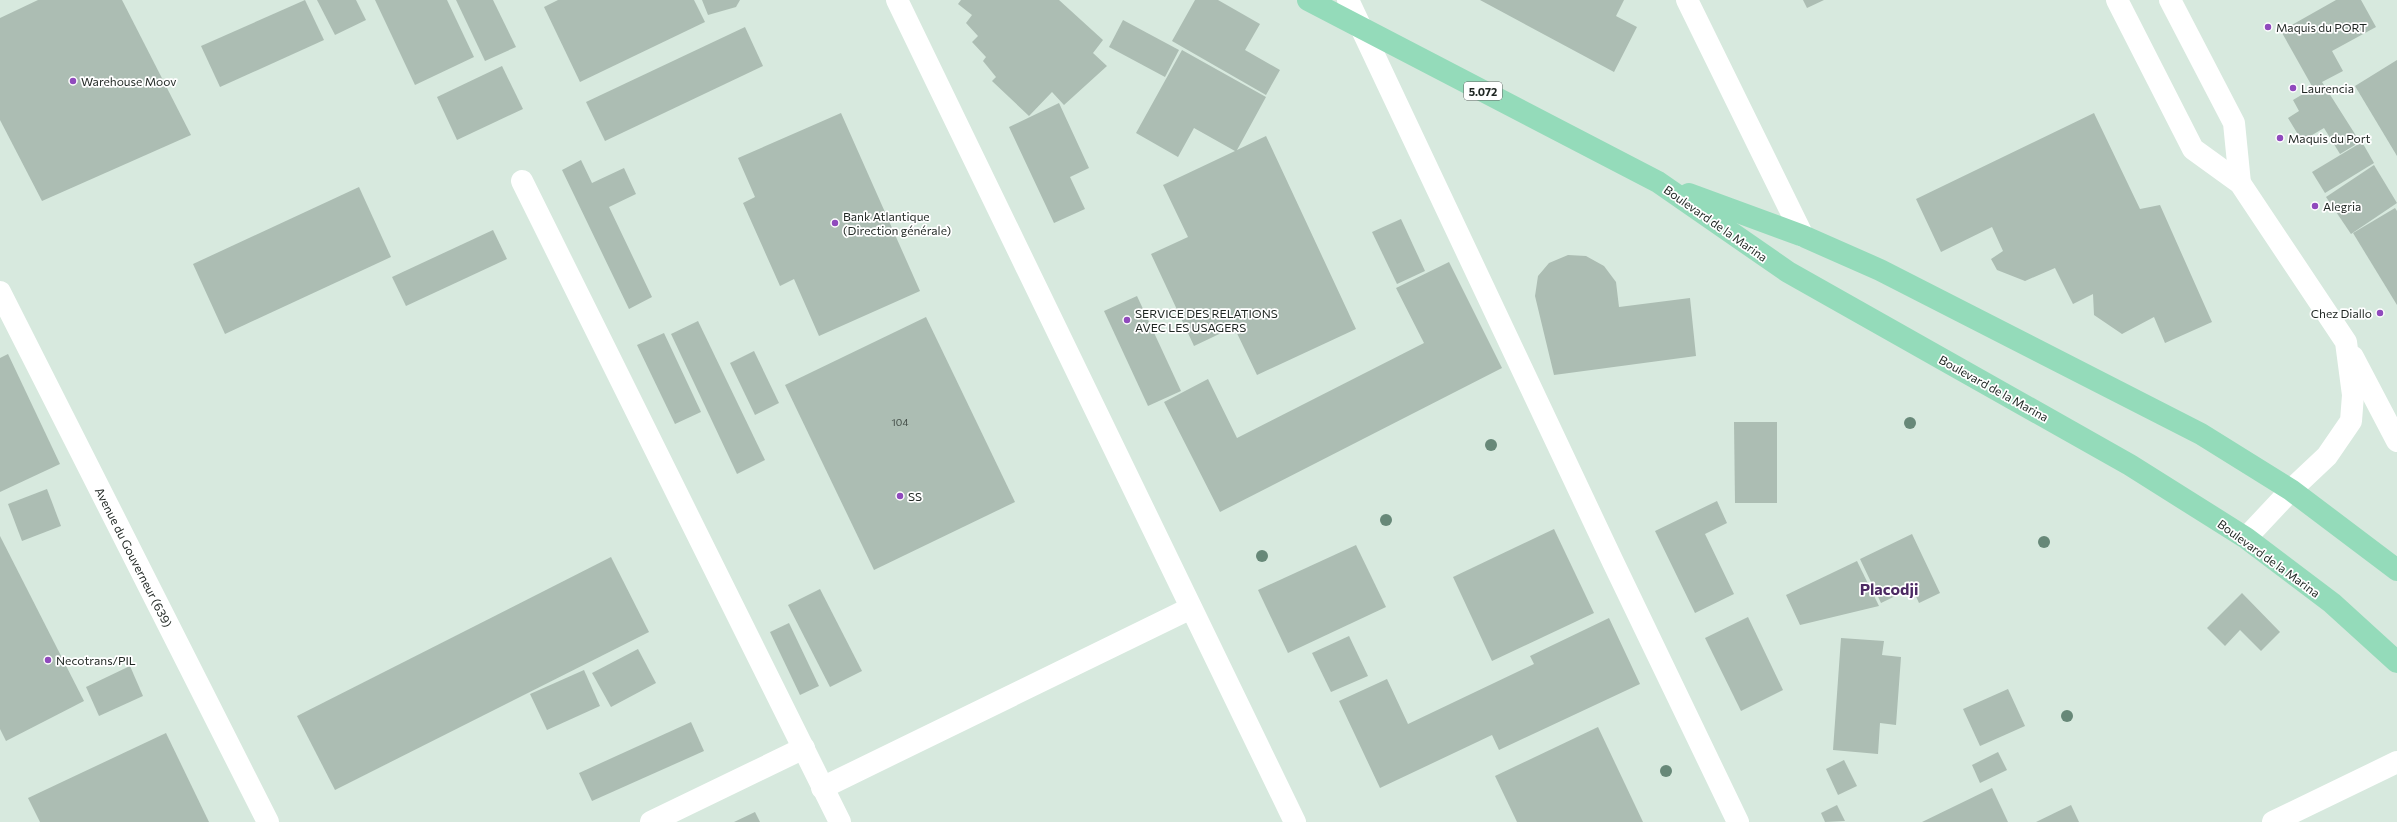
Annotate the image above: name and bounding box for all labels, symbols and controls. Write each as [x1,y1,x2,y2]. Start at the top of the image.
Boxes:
place label: Maquis du PORT [2276,20,2367,34]
marker: Maquis du PORT [2263,22,2273,32]
place label: Warehouse Moov [81,74,176,88]
marker: Warehouse Moov [68,76,78,86]
place label: Laurencia [2301,81,2354,95]
road number: 5.072 [1464,82,1502,100]
marker: Laurencia [2288,83,2298,93]
place label: Maquis du Port [2288,131,2370,145]
marker: Maquis du Port [2275,133,2285,143]
street label: Boulevard de la Marina [1662,182,1770,264]
place label: Alegria [2323,199,2361,213]
marker: Alegria [2310,201,2320,211]
place label: Bank Atlantique (Direction générale) [843,209,951,237]
marker: Bank Atlantique (Direction générale) [830,218,840,228]
place label: SERVICE DES RELATIONS AVEC LES USAGERS [1135,306,1278,334]
place label: Chez Diallo [2311,306,2372,320]
marker: Chez Diallo [2375,308,2385,318]
marker: SERVICE DES RELATIONS AVEC LES USAGERS [1122,315,1132,325]
street label: Boulevard de la Marina [1937,352,2051,424]
house number: 104 [892,416,908,428]
street label: Avenue du Gouverneur (639) [93,485,175,629]
place label: SS [908,489,922,503]
marker: SS [895,491,905,501]
street label: Boulevard de la Marina [2215,516,2323,600]
district label: Placodji [1860,579,1918,598]
place label: Necotrans/PIL [56,653,136,667]
marker: Necotrans/PIL [43,655,53,665]

